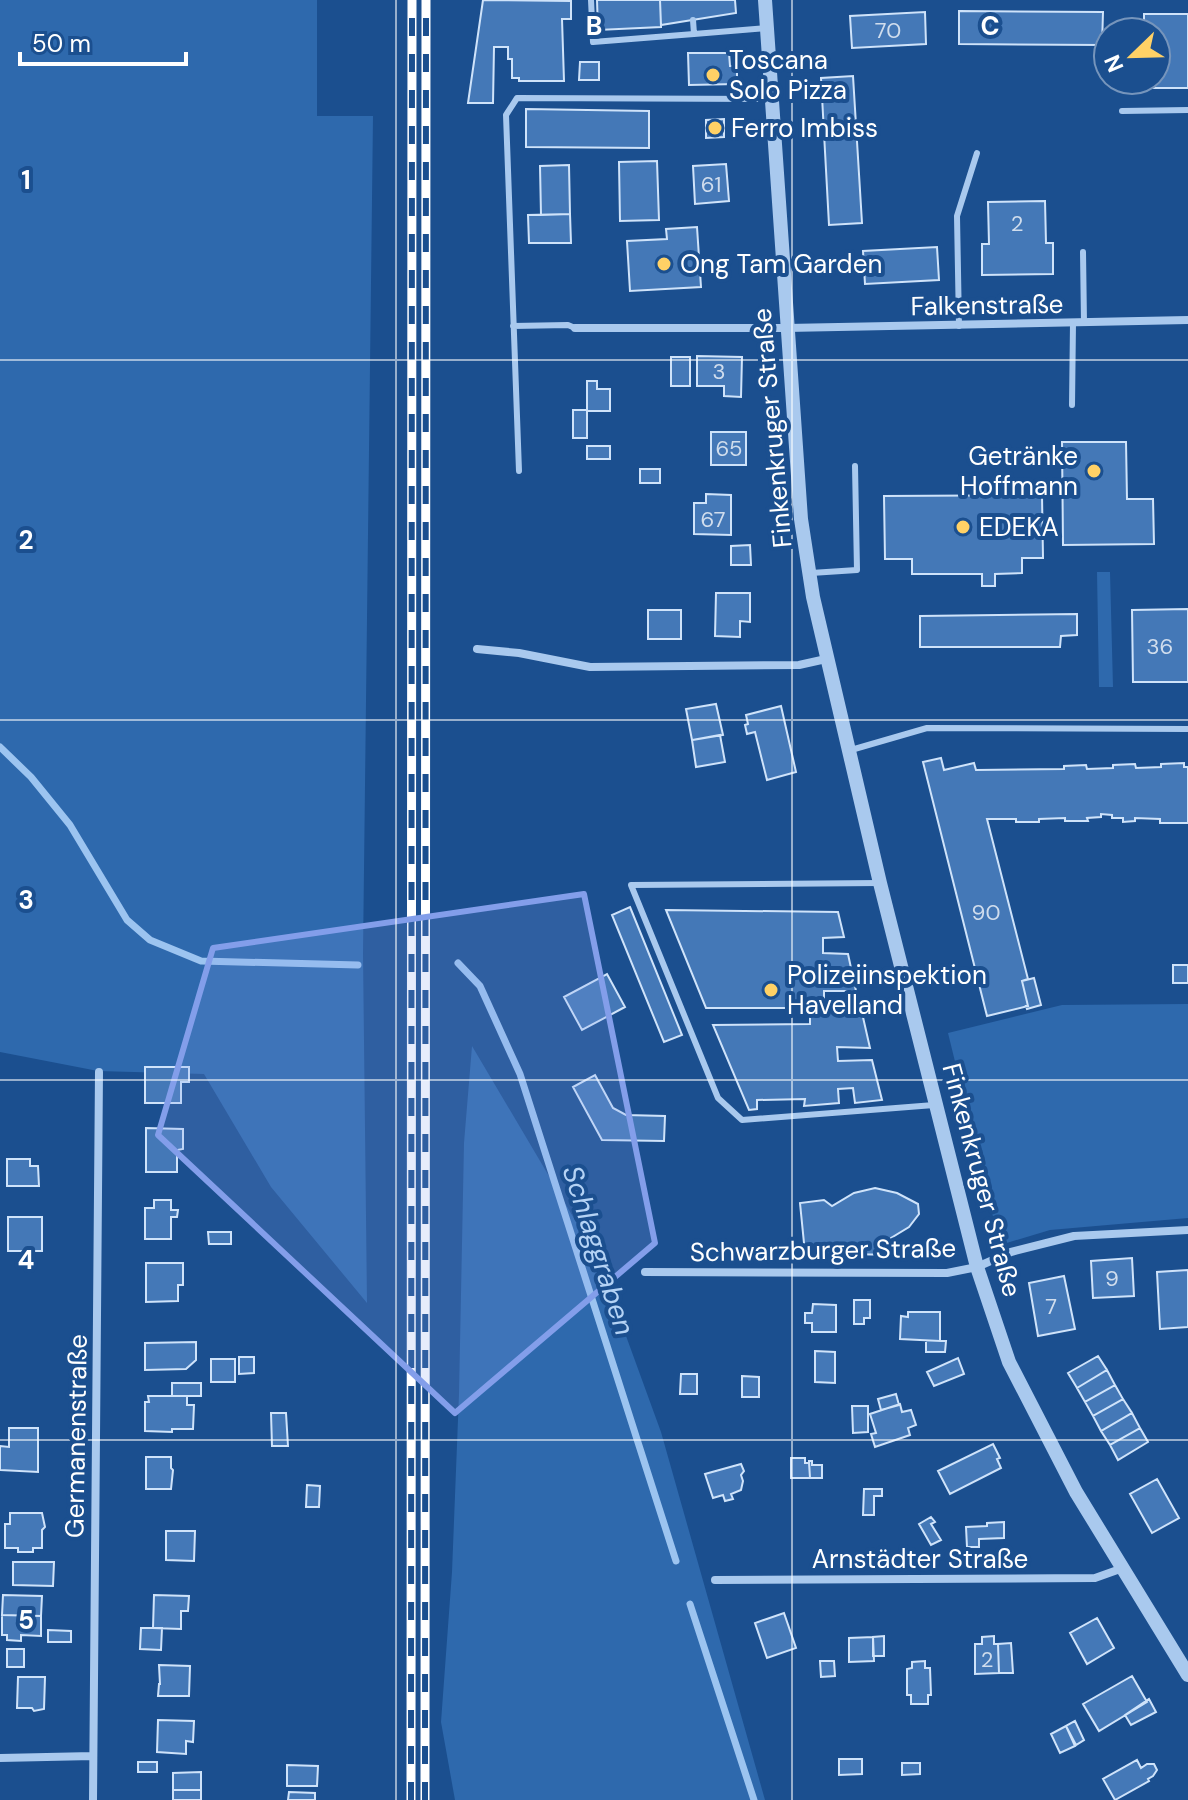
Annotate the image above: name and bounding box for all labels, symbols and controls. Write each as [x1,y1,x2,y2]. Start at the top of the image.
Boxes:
text: B [586,9,602,43]
text: C [980,9,1000,43]
scale bar [20,16,186,66]
house number: 70 [875,16,901,45]
north arrow [1092,16,1172,96]
text: 50 m [32,28,91,59]
place label: Toscana Solo Pizza [729,43,847,107]
text: N [1098,51,1131,77]
marker: Toscana Solo Pizza [704,66,722,84]
place label: Ferro Imbiss [731,111,878,145]
marker: Ferro Imbiss [706,119,724,137]
text: 1 [21,163,31,197]
house number: 61 [701,170,721,199]
house number: 2 [1011,209,1023,238]
place label: Ong Tam Garden [680,247,882,281]
marker: Ong Tam Garden [655,255,673,273]
street label: Falkenstraße [910,287,1064,323]
street label: Finkenkruger Straße [745,307,799,549]
house number: 3 [712,357,726,386]
house number: 65 [716,434,742,463]
place label: Getränke Hoffmann [960,439,1078,503]
marker: Getränke Hoffmann [1085,462,1103,480]
house number: 67 [701,505,726,534]
place label: EDEKA [979,510,1059,544]
marker: EDEKA [954,518,972,536]
text: 2 [18,523,34,557]
house number: 36 [1147,632,1173,661]
text: 3 [18,883,34,917]
house number: 90 [972,898,1000,927]
place label: Polizeiinspektion Havelland [787,958,987,1022]
marker: Polizeiinspektion Havelland [762,981,780,999]
street label: Finkenkruger Straße [934,1059,1030,1301]
water label: Schlaggraben [554,1161,643,1340]
street label: Schwarzburger Straße [690,1231,956,1269]
text: 4 [18,1243,34,1277]
house number: 9 [1105,1264,1119,1293]
house number: 7 [1045,1292,1057,1321]
street label: Germanenstraße [57,1334,95,1538]
street label: Arnstädter Straße [812,1542,1028,1576]
text: 5 [18,1603,34,1637]
house number: 2 [981,1645,993,1674]

